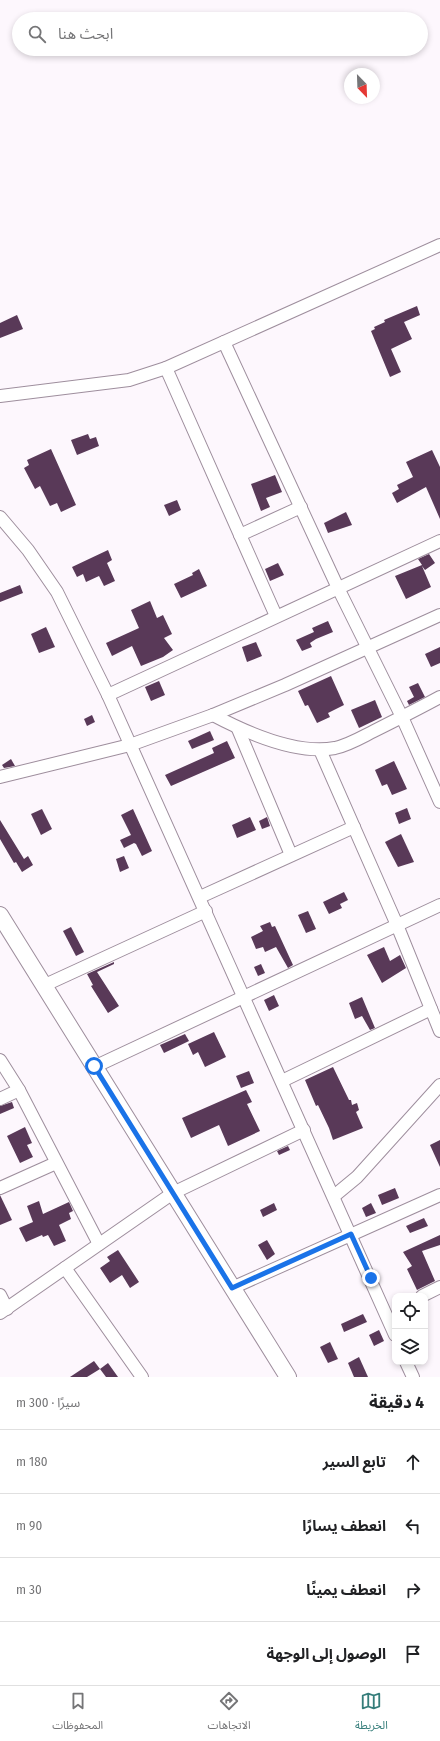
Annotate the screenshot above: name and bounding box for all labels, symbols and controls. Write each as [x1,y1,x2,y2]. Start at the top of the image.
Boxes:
search box [12,12,428,56]
icon: search [26,23,48,45]
text: ابحث هنا [58,25,113,43]
north arrow [344,68,380,104]
route start [85,1057,103,1075]
route end [362,1269,380,1287]
map controls [392,1293,428,1365]
button: locate [392,1293,428,1329]
button: layers [392,1329,428,1365]
text: 4 دقيقة [369,1392,424,1413]
text: سيرًا · 300 m [16,1395,80,1410]
icon: ahead [402,1451,424,1473]
text: تابع السير [323,1453,386,1471]
text: 180 m [16,1454,47,1469]
icon: left [402,1515,424,1537]
text: انعطف يسارًا [302,1517,386,1535]
text: 90 m [16,1518,42,1533]
icon: right [402,1579,424,1601]
text: انعطف يمينًا [306,1581,386,1599]
text: 30 m [16,1582,42,1597]
icon: arrive [402,1643,424,1665]
text: الوصول إلى الوجهة [266,1645,386,1663]
tab: المحفوظات [52,1690,103,1737]
tab: الاتجاهات [208,1690,251,1737]
tab: الخريطة [355,1690,388,1737]

